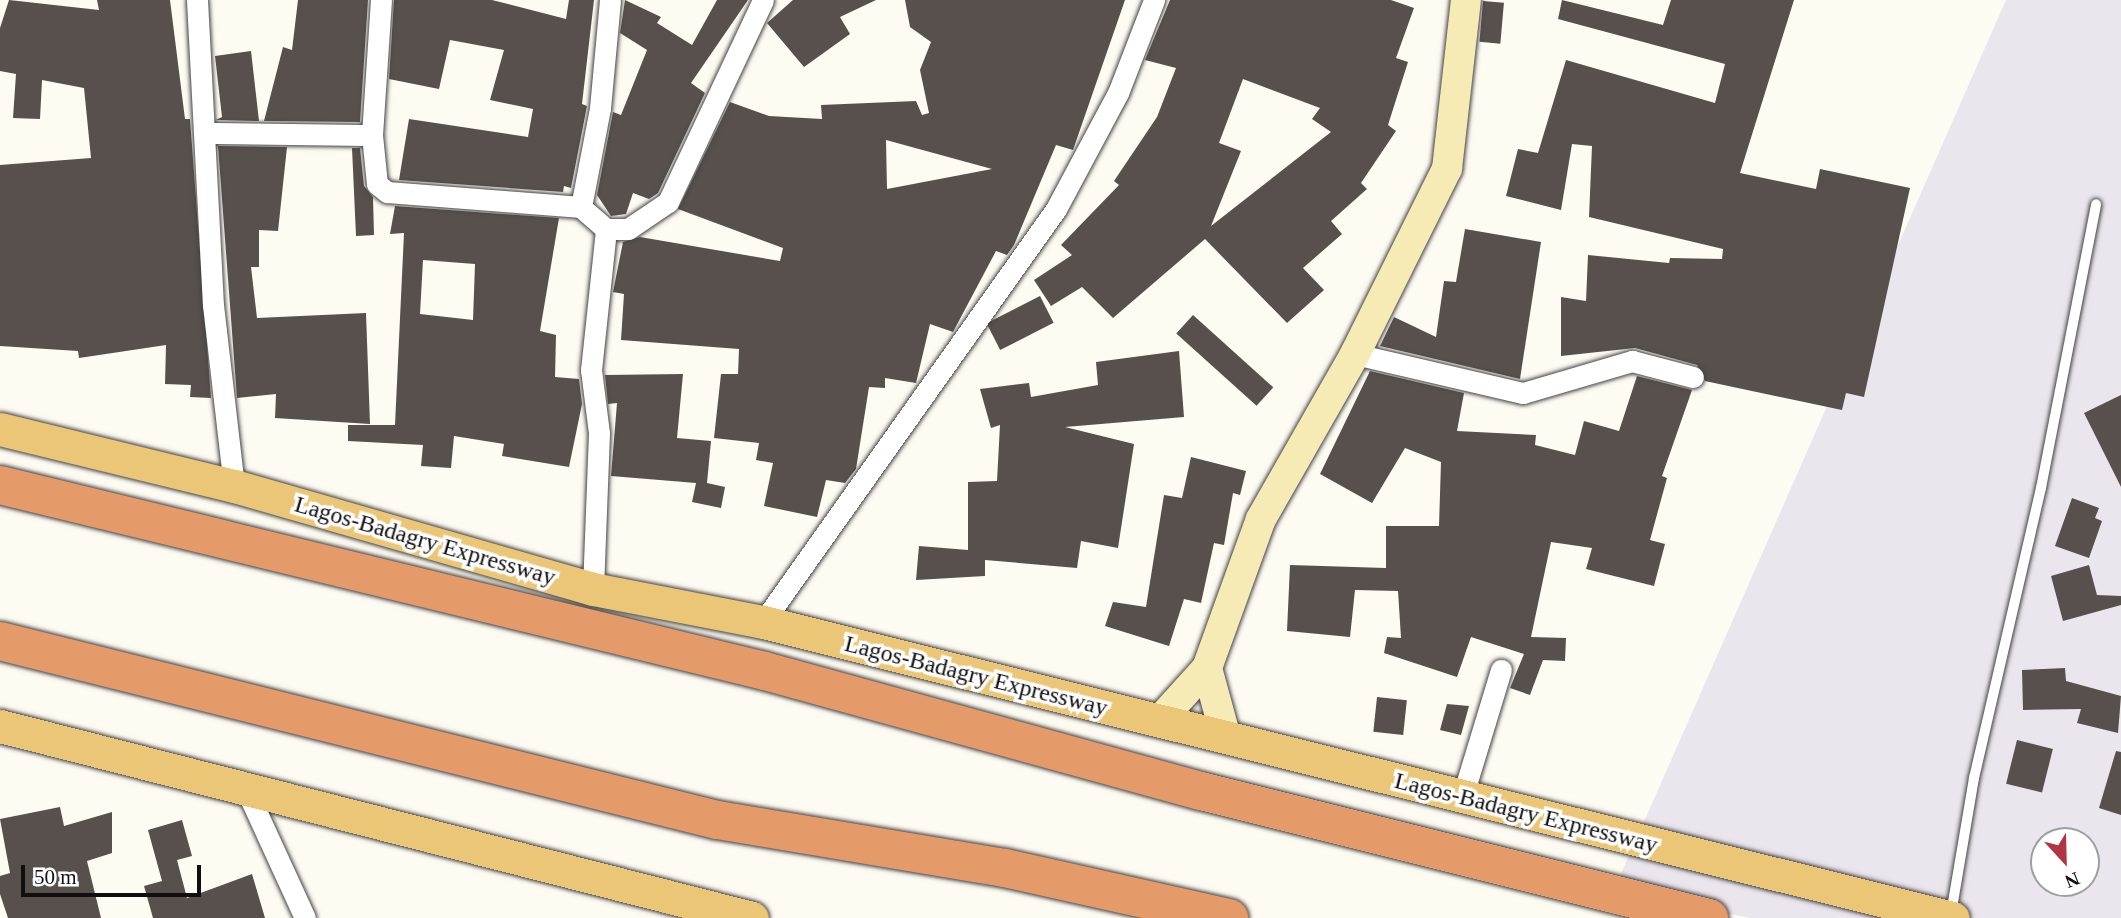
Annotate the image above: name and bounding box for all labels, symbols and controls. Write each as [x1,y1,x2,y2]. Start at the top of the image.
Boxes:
street label: Lagos-Badagry Expressway [291,490,559,592]
street label: Lagos-Badagry Expressway [842,629,1110,723]
street label: Lagos-Badagry Expressway [1392,766,1660,860]
north arrow [2030,827,2100,897]
scale bar [24,852,205,896]
text: 50 m [34,865,77,889]
text: N [2062,868,2083,892]

